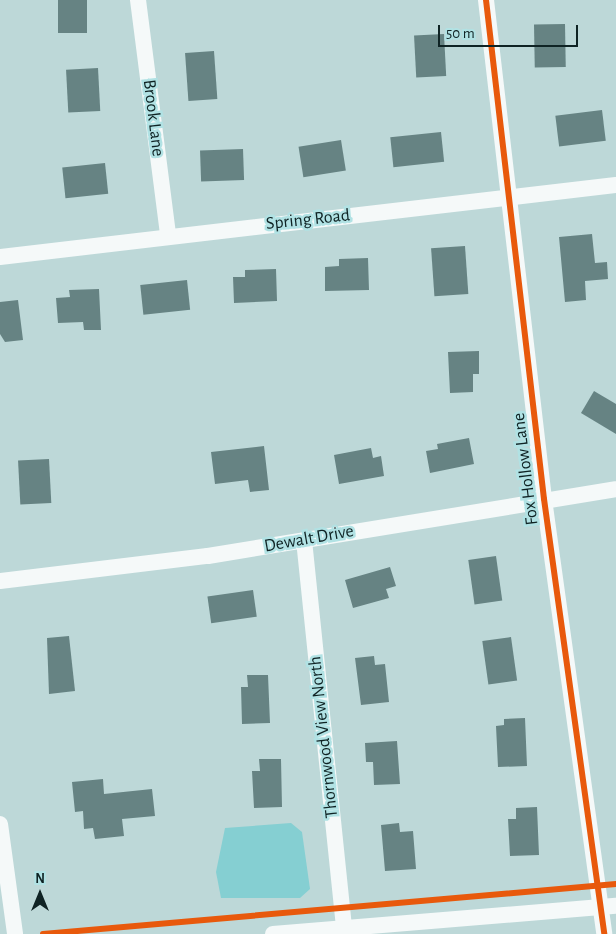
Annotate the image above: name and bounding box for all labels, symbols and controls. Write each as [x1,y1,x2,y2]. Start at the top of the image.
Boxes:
scale bar [441,15,581,47]
text: 50 m [446,26,475,41]
street label: Brook Lane [138,78,168,158]
street label: Spring Road [265,205,351,235]
street label: Fox Hollow Lane [508,412,544,526]
street label: Dewalt Drive [262,520,356,558]
street label: Thornwood View North [305,655,343,819]
north arrow [15,869,65,919]
text: N [35,872,45,886]

